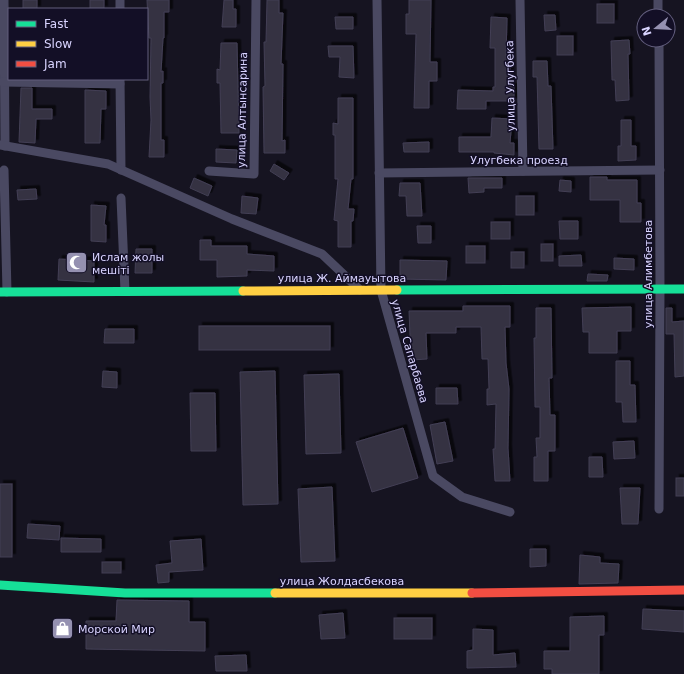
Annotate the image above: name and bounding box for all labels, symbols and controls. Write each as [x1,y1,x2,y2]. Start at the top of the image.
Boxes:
legend [8,8,148,80]
north arrow [636,8,676,48]
text: Fast [44,17,68,31]
text: N [639,25,655,37]
text: Slow [44,37,72,51]
street label: улица Улугбека [503,40,518,132]
street label: улица Алтынсарина [235,52,250,168]
text: Jam [43,57,67,71]
street label: Улугбека проезд [470,154,568,167]
street label: улица Алимбетова [642,220,655,328]
mosque icon: Ислам жолы мешіті [64,250,90,276]
place label: Ислам жолы мешіті [92,251,164,277]
street label: улица Ж. Аймауытова [278,272,406,285]
street label: улица Сапарбаева [388,298,431,404]
street label: улица Жолдасбекова [280,575,404,588]
shop icon: Морской Мир [49,616,75,642]
place label: Морской Мир [78,623,155,636]

